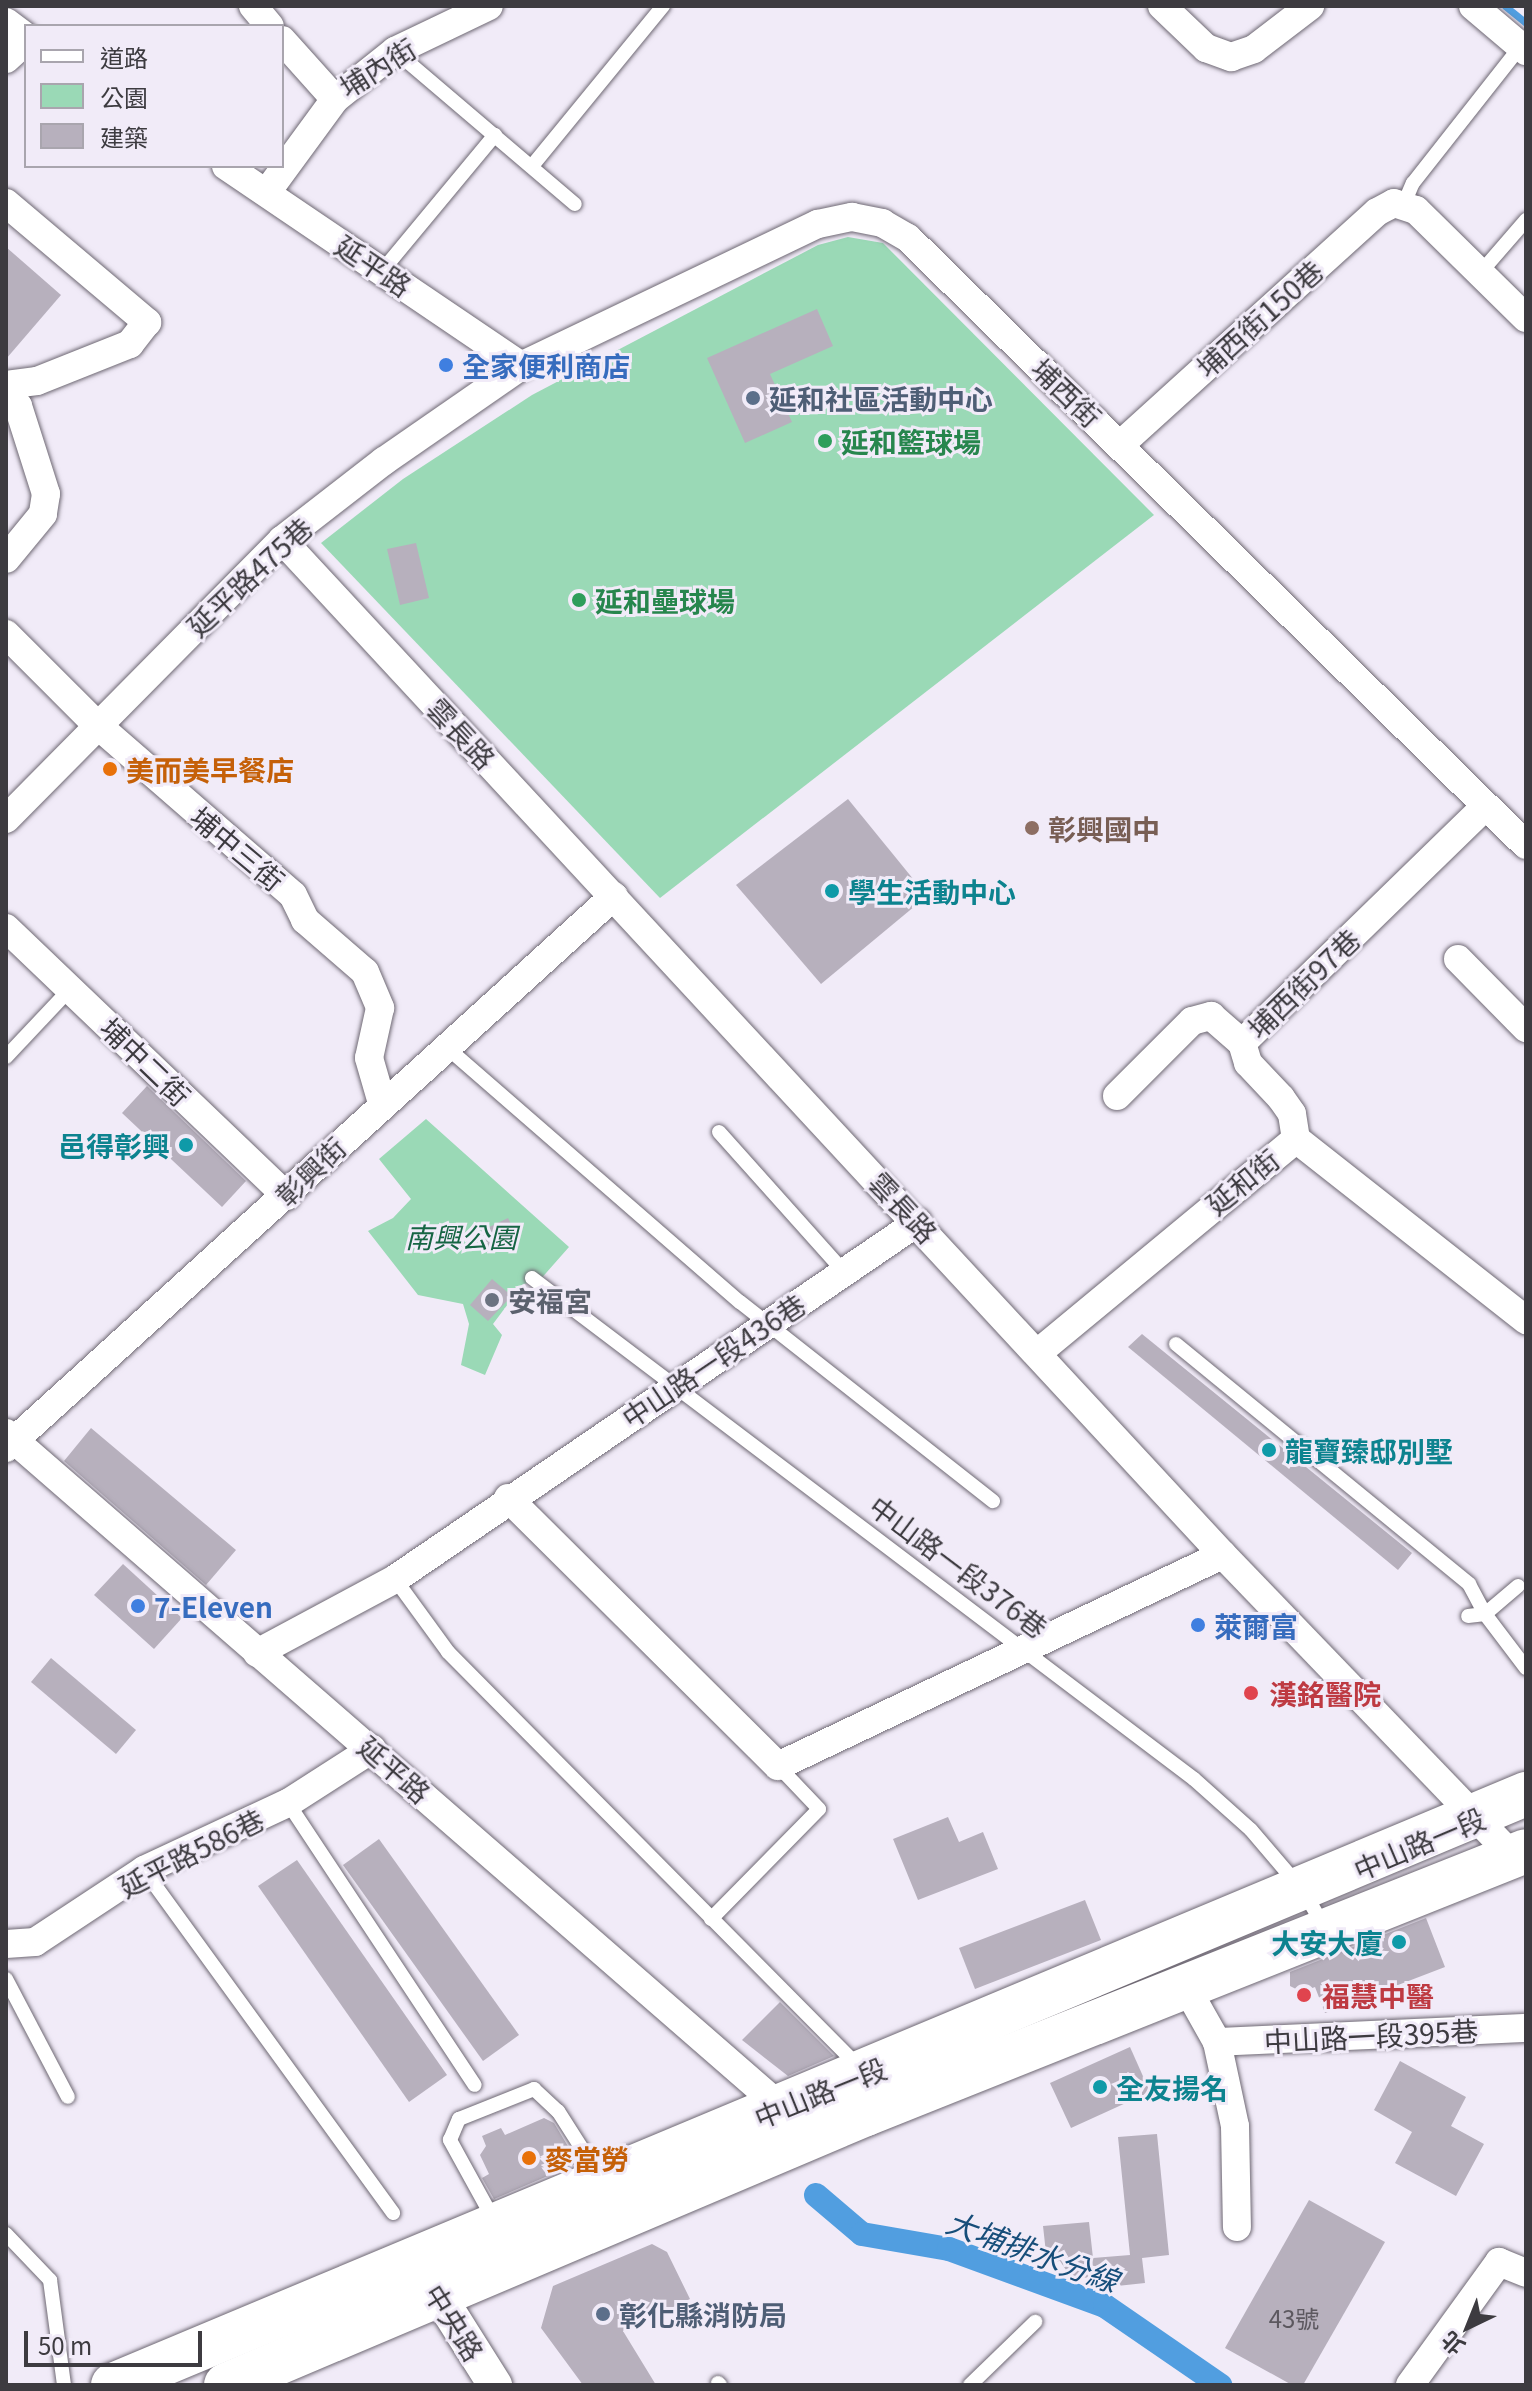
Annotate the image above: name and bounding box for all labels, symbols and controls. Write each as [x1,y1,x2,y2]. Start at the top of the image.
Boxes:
legend [24,24,284,168]
street label: 埔內街 [332,30,422,104]
text: 道路 [100,39,148,74]
text: 公園 [100,79,148,114]
text: 建築 [100,119,148,154]
street label: 延平路 [330,228,418,302]
street label: 埔西街150巷 [1189,252,1329,384]
place label: 全家便利商店 [462,348,630,382]
street label: 埔西街 [1025,351,1109,433]
marker: 全家便利商店 [437,356,455,374]
place label: 延和社區活動中心 [769,381,993,415]
marker: 延和社區活動中心 [744,389,762,407]
place label: 延和籃球場 [841,424,981,458]
marker: 延和籃球場 [816,432,834,450]
street label: 延平路475巷 [180,510,318,642]
place label: 延和壘球場 [595,583,735,617]
marker: 延和壘球場 [570,591,588,609]
street label: 雲長路 [421,691,503,775]
place label: 美而美早餐店 [126,752,294,786]
marker: 美而美早餐店 [101,760,119,778]
street label: 埔中三街 [184,799,292,897]
place label: 彰興國中 [1048,811,1160,845]
marker: 彰興國中 [1023,819,1041,837]
place label: 學生活動中心 [848,874,1016,908]
marker: 學生活動中心 [823,882,841,900]
street label: 埔西街97巷 [1240,921,1366,1045]
street label: 埔中二街 [94,1010,198,1112]
place label: 邑得彰興 [58,1128,170,1162]
street label: 彰興街 [268,1130,352,1212]
marker: 邑得彰興 [177,1136,195,1154]
street label: 延和街 [1199,1142,1285,1220]
street label: 雲長路 [863,1165,945,1249]
park label: 南興公園 [405,1219,517,1253]
place label: 安福宮 [508,1283,592,1317]
street label: 中山路一段436巷 [615,1286,811,1434]
marker: 安福宮 [483,1291,501,1309]
place label: 龍寶臻邸別墅 [1285,1433,1453,1467]
marker: 龍寶臻邸別墅 [1260,1441,1278,1459]
street label: 中山路一段376巷 [863,1488,1055,1644]
place label: 7-Eleven [154,1589,273,1623]
marker: 7-Eleven [129,1597,147,1615]
place label: 萊爾富 [1214,1608,1298,1642]
marker: 萊爾富 [1189,1616,1207,1634]
place label: 漢銘醫院 [1269,1676,1381,1710]
marker: 漢銘醫院 [1240,1682,1262,1704]
street label: 延平路 [352,1729,438,1809]
street label: 中山路一段 [1348,1800,1490,1886]
street label: 延平路586巷 [113,1801,269,1903]
place label: 大安大廈 [1271,1925,1383,1959]
marker: 大安大廈 [1390,1933,1408,1951]
place label: 福慧中醫 [1322,1978,1434,2012]
marker: 福慧中醫 [1293,1984,1315,2006]
street label: 中山路一段395巷 [1263,2013,1479,2057]
street label: 中山路一段 [749,2050,891,2134]
place label: 全友揚名 [1116,2070,1228,2104]
marker: 全友揚名 [1091,2078,1109,2096]
place label: 麥當勞 [545,2141,629,2175]
marker: 麥當勞 [520,2149,538,2167]
water label: 大埔排水分線 [942,2202,1124,2298]
street label: 中央路 [418,2277,492,2367]
north arrow [1428,2287,1508,2367]
place label: 彰化縣消防局 [619,2297,787,2331]
house number: 43號 [1269,2304,1319,2332]
marker: 彰化縣消防局 [594,2305,612,2323]
scale bar [28,2315,206,2365]
text: 北 [1433,2325,1471,2364]
text: 50 m [38,2327,92,2362]

